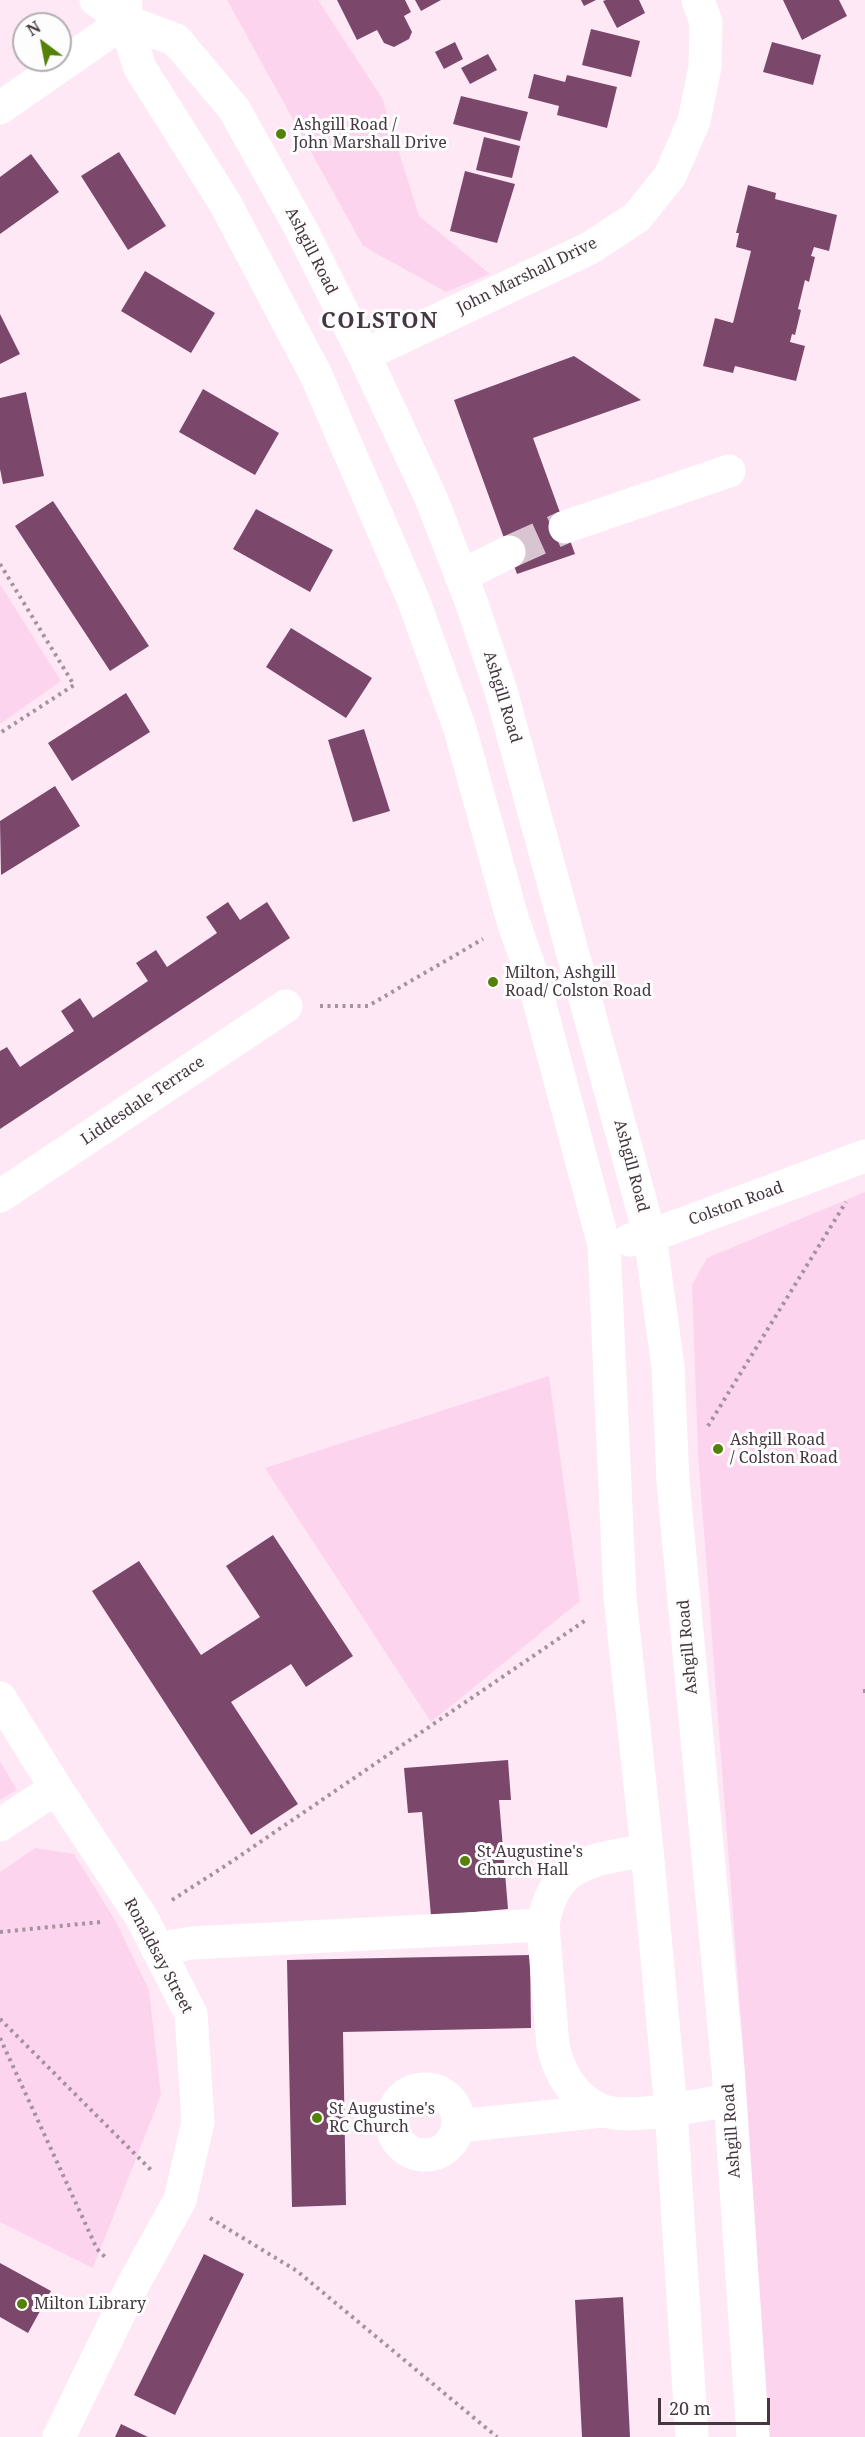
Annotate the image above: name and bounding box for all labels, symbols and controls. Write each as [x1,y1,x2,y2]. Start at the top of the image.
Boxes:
north arrow [12,12,72,72]
text: N [22,16,45,41]
place label: Ashgill Road / John Marshall Drive [293,115,447,153]
marker: Ashgill Road / John Marshall Drive [274,127,288,141]
street label: Ashgill Road [281,204,341,298]
street label: John Marshall Drive [454,234,600,318]
district label: COLSTON [321,309,439,335]
street label: Ashgill Road [479,649,525,745]
place label: Milton, Ashgill Road/ Colston Road [505,963,651,1001]
marker: Milton, Ashgill Road/ Colston Road [486,975,500,989]
street label: Liddesdale Terrace [78,1053,208,1149]
street label: Ashgill Road [609,1118,653,1214]
street label: Colston Road [686,1178,786,1230]
place label: Ashgill Road / Colston Road [730,1430,838,1468]
marker: Ashgill Road / Colston Road [711,1442,725,1456]
street label: Ashgill Road [674,1599,702,1695]
place label: St Augustine's Church Hall [477,1842,583,1880]
marker: St Augustine's Church Hall [458,1854,472,1868]
street label: Ronaldsay Street [120,1895,196,2017]
street label: Ashgill Road [719,2083,745,2179]
place label: St Augustine's RC Church [329,2099,435,2137]
marker: St Augustine's RC Church [310,2111,324,2125]
place label: Milton Library [34,2294,146,2314]
marker: Milton Library [15,2297,29,2311]
scale bar [661,2386,774,2424]
text: 20 m [669,2396,711,2420]

